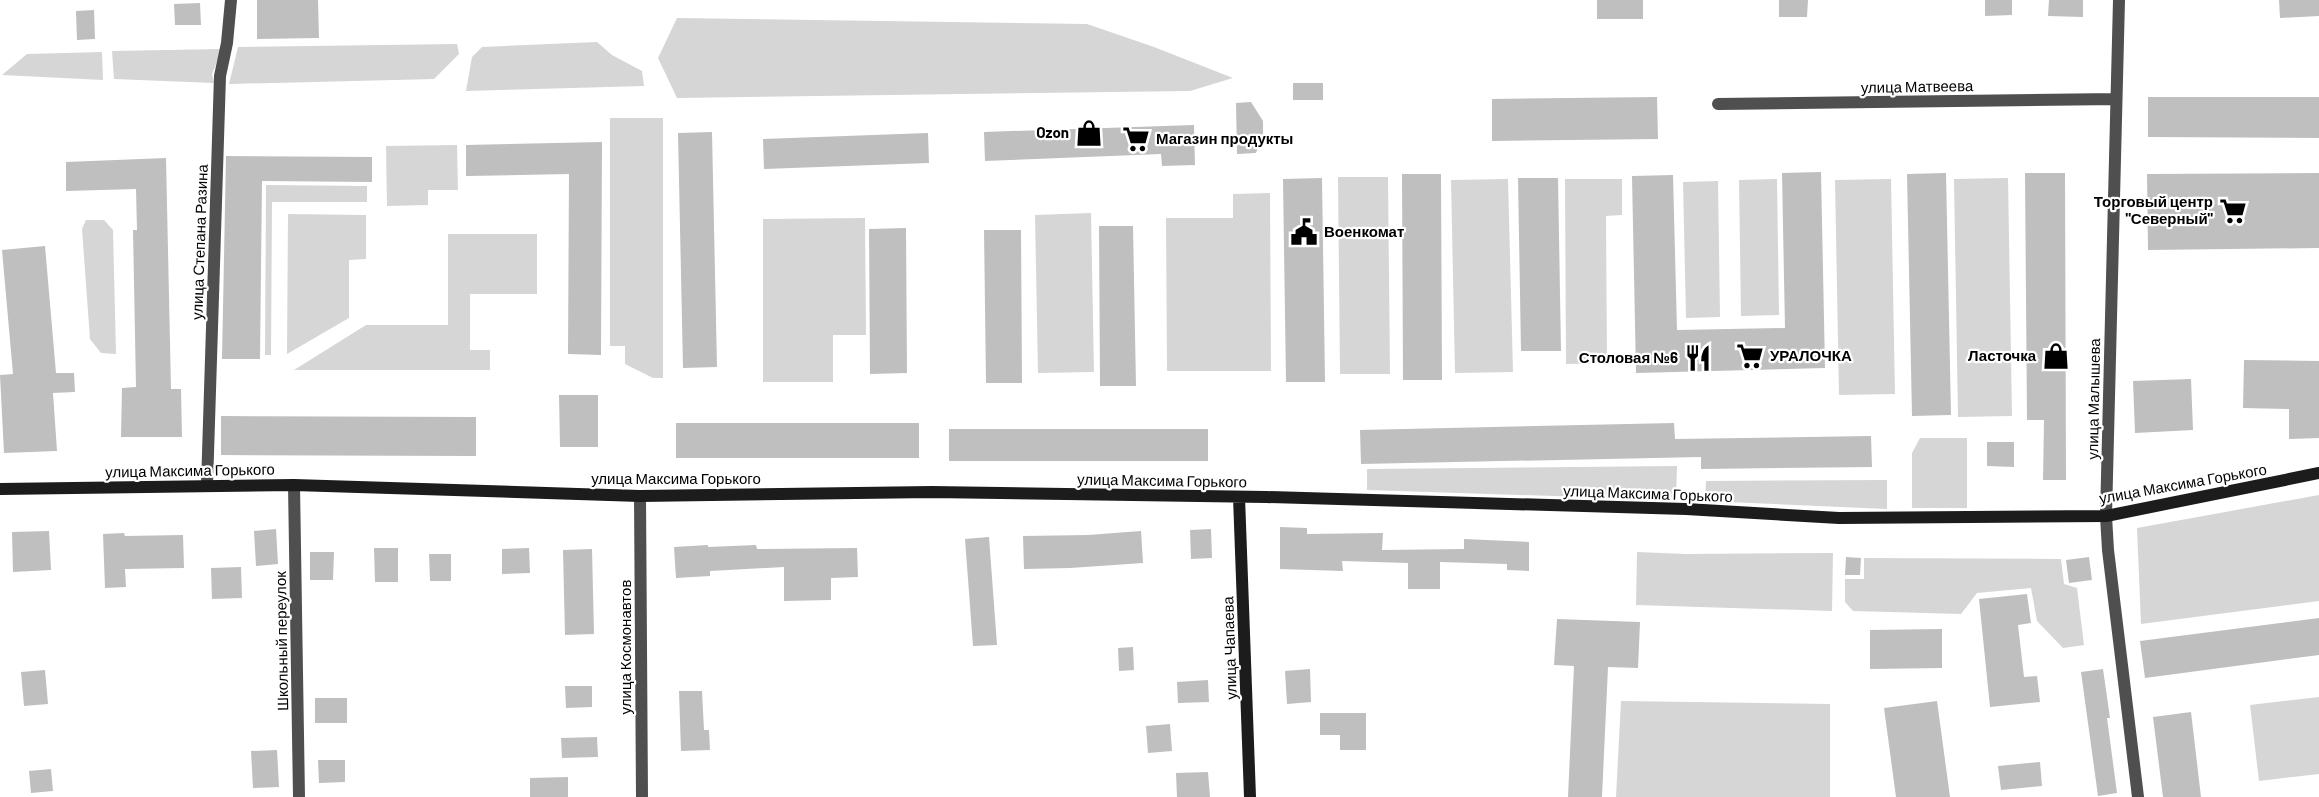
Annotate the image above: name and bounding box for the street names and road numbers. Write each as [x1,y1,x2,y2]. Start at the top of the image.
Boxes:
street label: улица Матвеева [1861,76,1974,96]
street label: улица Степана Разина [187,163,211,320]
street label: улица Малышева [2083,338,2103,460]
street label: улица Максима Горького [2098,459,2268,507]
street label: улица Максима Горького [105,460,275,480]
street label: улица Максима Горького [591,469,761,487]
street label: улица Максима Горького [1077,470,1247,490]
street label: улица Максима Горького [1563,481,1733,505]
street label: Школьный переулок [271,571,291,711]
street label: улица Космонавтов [616,580,634,714]
street label: улица Чапаева [1218,595,1240,700]

